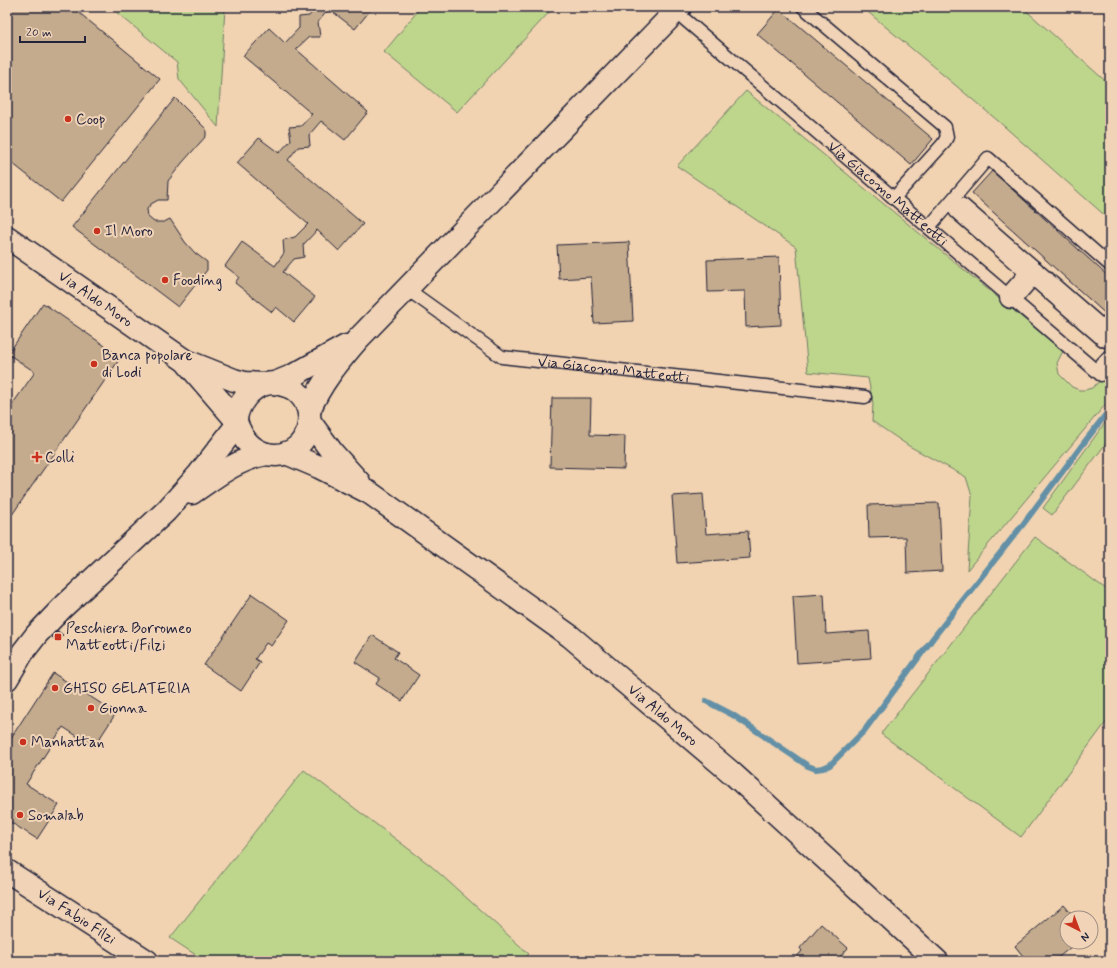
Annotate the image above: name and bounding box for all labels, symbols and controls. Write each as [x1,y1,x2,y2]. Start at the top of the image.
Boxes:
scale bar [20,18,85,44]
text: 20 m [26,25,52,41]
place label: Coop [76,110,105,130]
marker: Coop [63,114,73,124]
street label: Via Giacomo Matteotti [823,137,952,251]
place label: Il Moro [105,222,153,242]
marker: Il Moro [92,226,102,236]
street label: Via Aldo Moro [54,267,136,332]
place label: Fooding [173,271,222,291]
marker: Fooding [160,275,170,285]
place label: Banca popolare di Lodi [102,346,193,383]
street label: Via Giacomo Matteotti [537,352,690,389]
marker: Banca popolare di Lodi [89,359,99,369]
place label: Colli [45,448,75,468]
marker: Colli [32,452,42,462]
place label: Peschiera Borromeo Matteotti/Filzi [66,619,192,656]
marker: Peschiera Borromeo Matteotti/Filzi [53,632,63,642]
place label: GHISO GELATERIA [63,679,191,699]
street label: Via Aldo Moro [623,680,702,751]
marker: GHISO GELATERIA [50,683,60,693]
place label: Gionna [99,699,148,719]
marker: Gionna [86,703,96,713]
place label: Manhattan [31,733,104,753]
marker: Manhattan [18,737,28,747]
place label: Somalab [28,806,84,826]
marker: Somalab [15,810,25,820]
street label: Via Fabio Filzi [33,884,120,949]
north arrow [1059,910,1099,950]
text: N [1078,929,1092,944]

